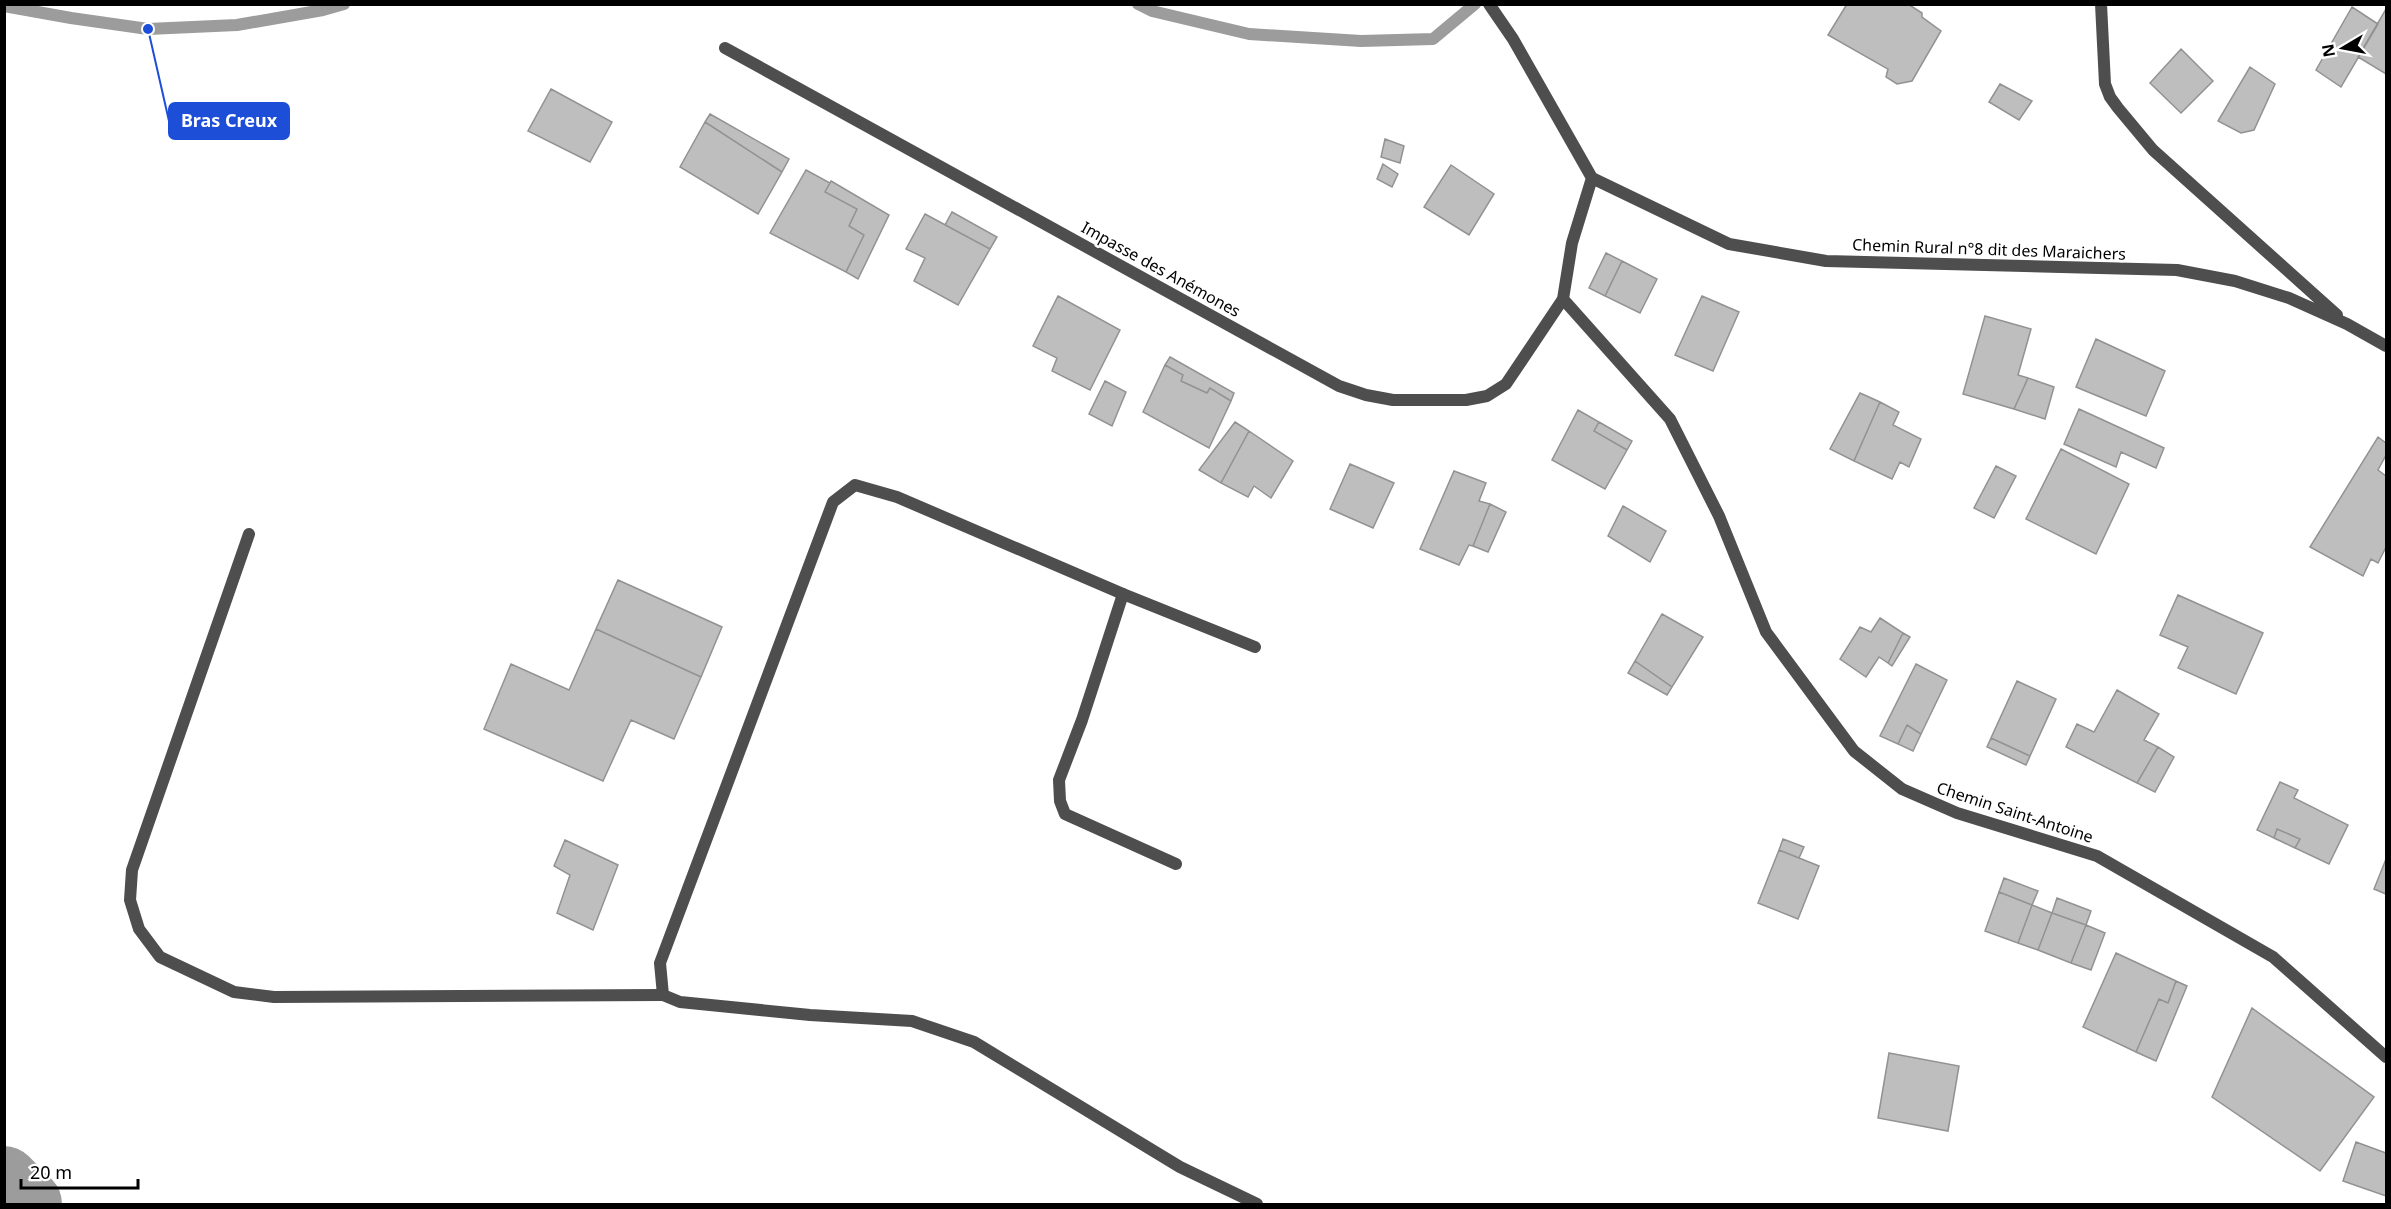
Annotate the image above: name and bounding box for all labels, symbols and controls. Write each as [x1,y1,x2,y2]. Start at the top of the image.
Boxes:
north arrow [2313,18,2373,78]
text: N [2316,42,2340,59]
callout: Bras Creux [169,103,289,139]
text: Bras Creux [181,108,278,132]
street label: Impasse des Anémones [1077,216,1245,322]
street label: Chemin Rural n°8 dit des Maraichers [1852,233,2126,265]
street label: Chemin Saint-Antoine [1934,776,2096,848]
scale bar [21,1152,138,1190]
text: 20 m [30,1160,72,1184]

